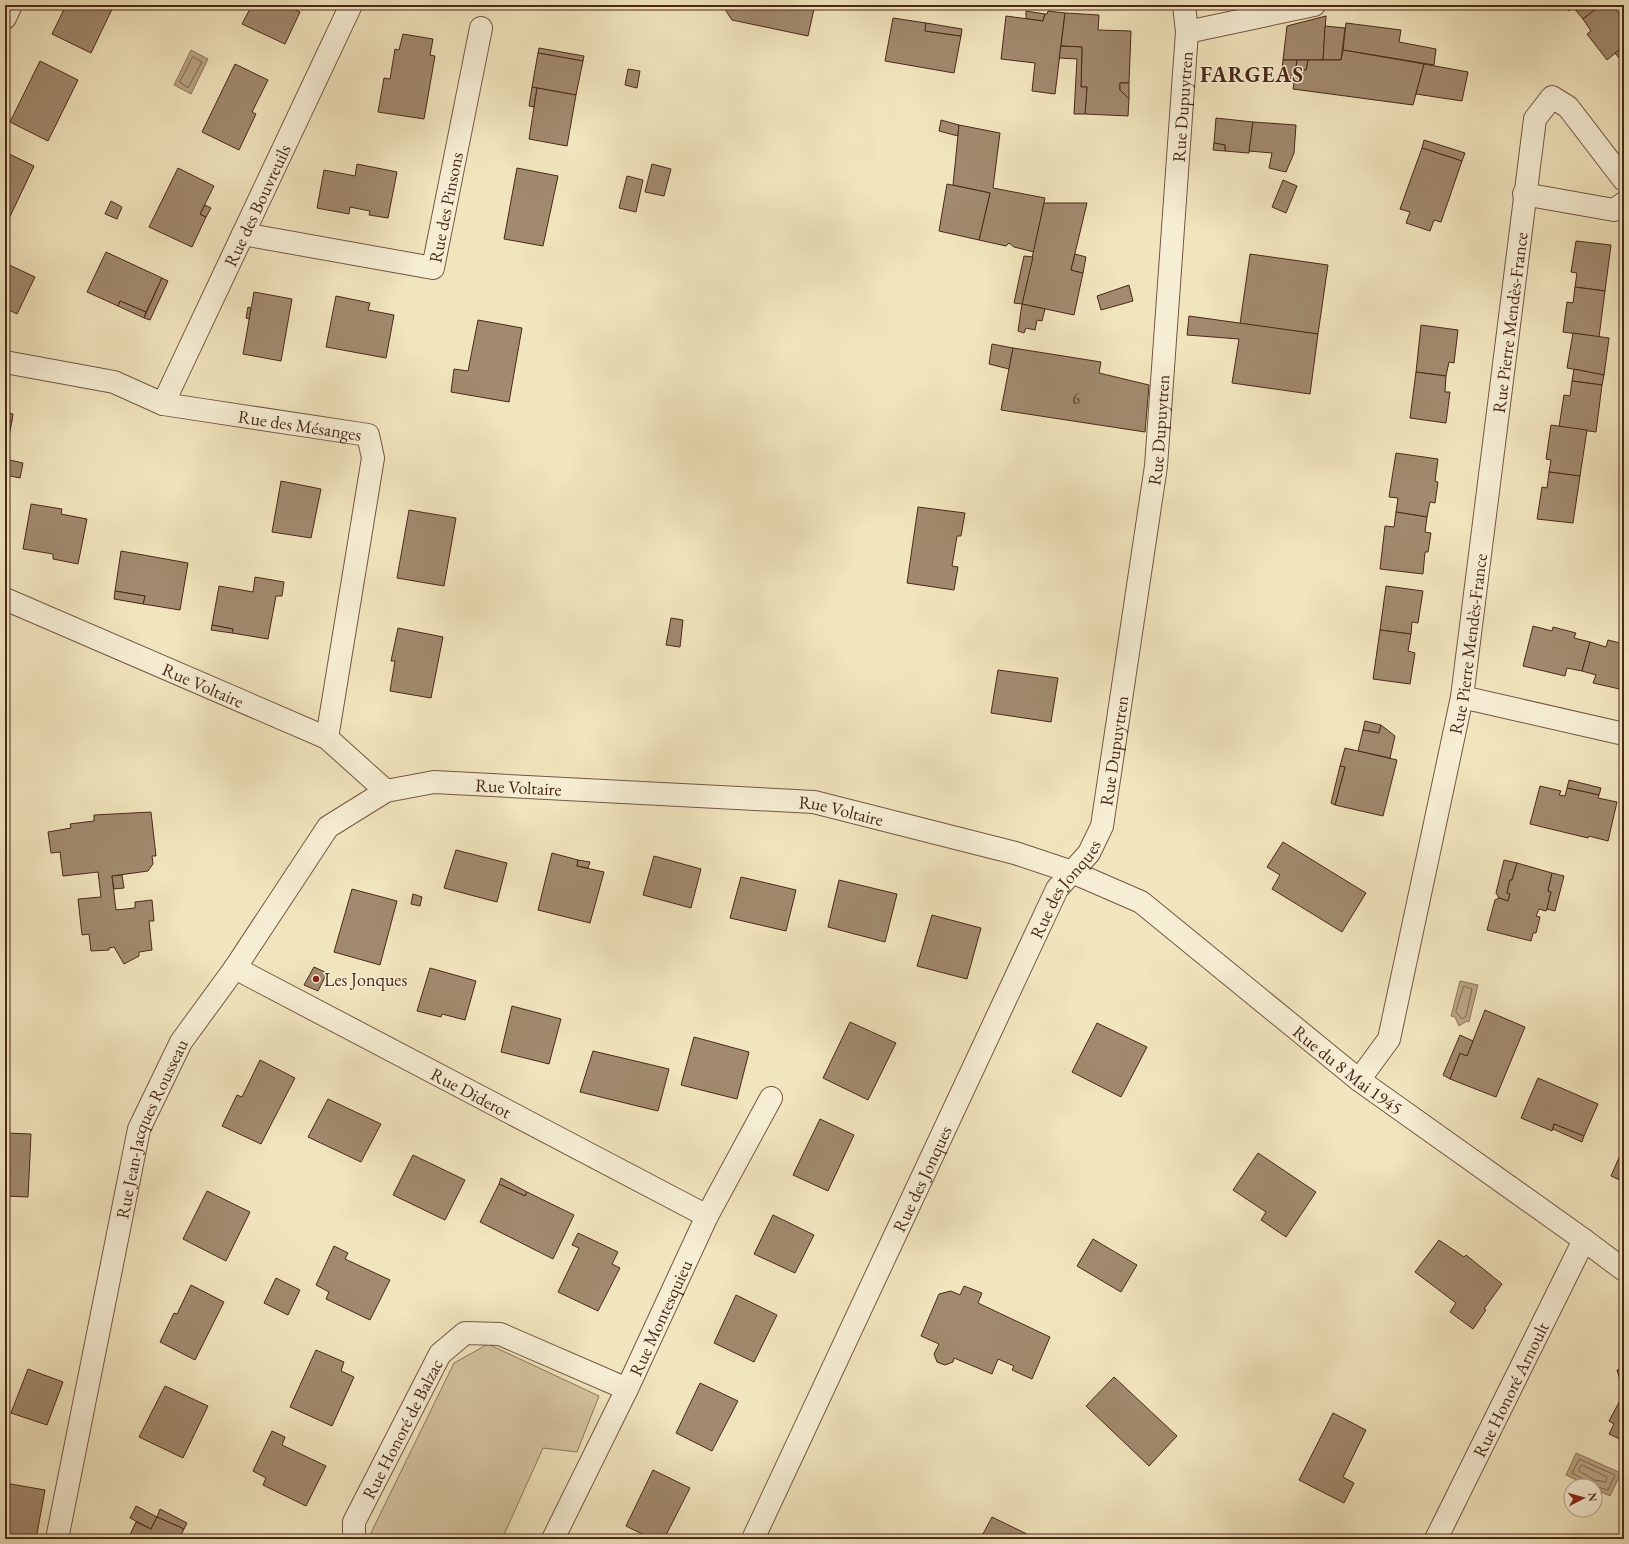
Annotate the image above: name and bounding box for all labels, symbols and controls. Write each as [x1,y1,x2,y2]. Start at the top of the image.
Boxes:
street label: Rue Dupuytren [1166,50,1197,163]
district label: FARGEAS [1200,60,1304,89]
street label: Rue des Bouvreuils [218,140,296,270]
street label: Rue des Pinsons [423,150,468,265]
street label: Rue Pierre Mendès-France [1486,231,1532,414]
street label: Rue Dupuytren [1142,373,1174,487]
house number: 6 [1072,388,1080,409]
street label: Rue des Mésanges [237,404,363,445]
street label: Rue Pierre Mendès-France [1443,552,1492,736]
street label: Rue Voltaire [159,657,248,712]
street label: Rue Dupuytren [1094,693,1133,807]
street label: Rue Voltaire [475,773,562,800]
street label: Rue Voltaire [798,790,886,831]
street label: Rue des Jonques [1024,836,1105,942]
place label: Les Jonques [324,968,407,991]
marker: Les Jonques [311,974,321,984]
street label: Rue du 8 Mai 1945 [1289,1020,1408,1119]
street label: Rue Jean-Jacques Rousseau [110,1034,193,1221]
street label: Rue Diderot [427,1062,516,1123]
street label: Rue des Jonques [887,1121,956,1235]
street label: Rue Montesquieu [623,1255,697,1379]
street label: Rue Honoré Arnoult [1467,1318,1553,1461]
street label: Rue Honoré de Balzac [356,1354,447,1503]
north arrow [1563,1478,1603,1518]
text: N [1586,1492,1600,1502]

